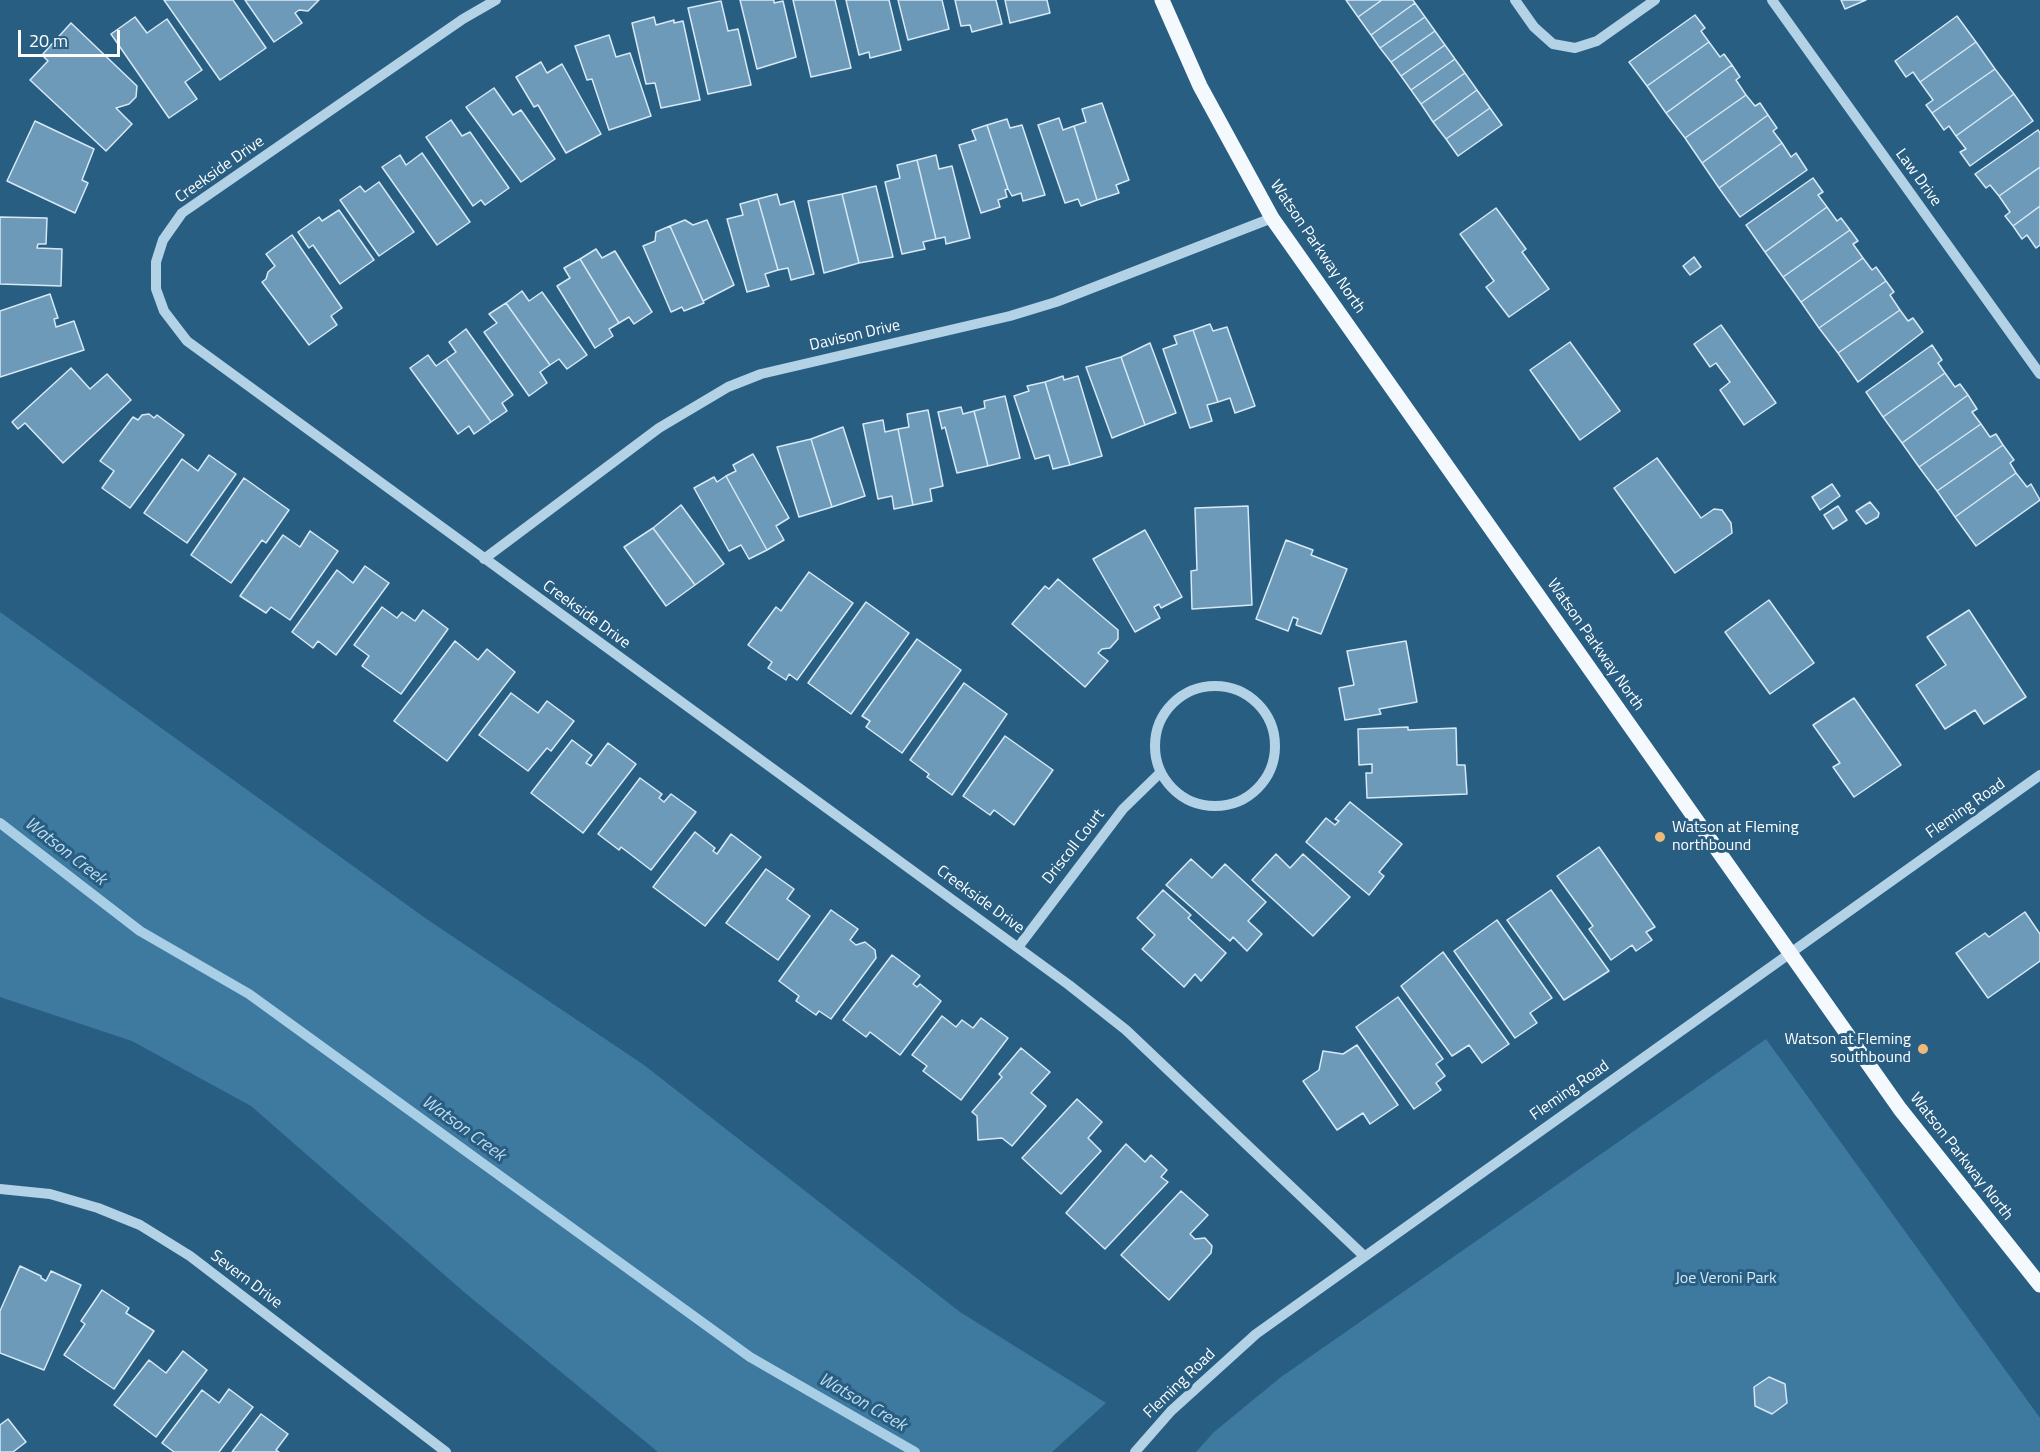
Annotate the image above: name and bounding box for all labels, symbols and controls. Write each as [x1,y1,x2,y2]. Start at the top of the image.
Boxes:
scale bar [21,18,123,56]
text: 20 m [29,27,68,54]
street label: Creekside Drive [172,132,268,208]
street label: Law Drive [1891,146,1945,210]
street label: Watson Parkway North [1265,177,1369,317]
street label: Davison Drive [808,316,902,356]
street label: Watson Parkway North [1542,575,1648,715]
street label: Creekside Drive [538,577,634,653]
street label: Fleming Road [1923,775,2009,843]
street label: Driscoll Court [1039,806,1109,888]
water label: Watson Creek [20,813,110,891]
place label: Watson at Fleming northbound [1672,818,1799,856]
marker: Watson at Fleming northbound [1653,830,1667,844]
street label: Creekside Drive [932,862,1028,938]
place label: Watson at Fleming southbound [1784,1030,1911,1068]
marker: Watson at Fleming southbound [1916,1042,1930,1056]
street label: Fleming Road [1527,1057,1613,1125]
street label: Watson Parkway North [1905,1089,2017,1225]
water label: Watson Creek [417,1091,509,1167]
street label: Severn Drive [206,1247,286,1313]
park label: Joe Veroni Park [1675,1269,1777,1289]
street label: Fleming Road [1140,1345,1220,1423]
water label: Watson Creek [814,1369,910,1437]

